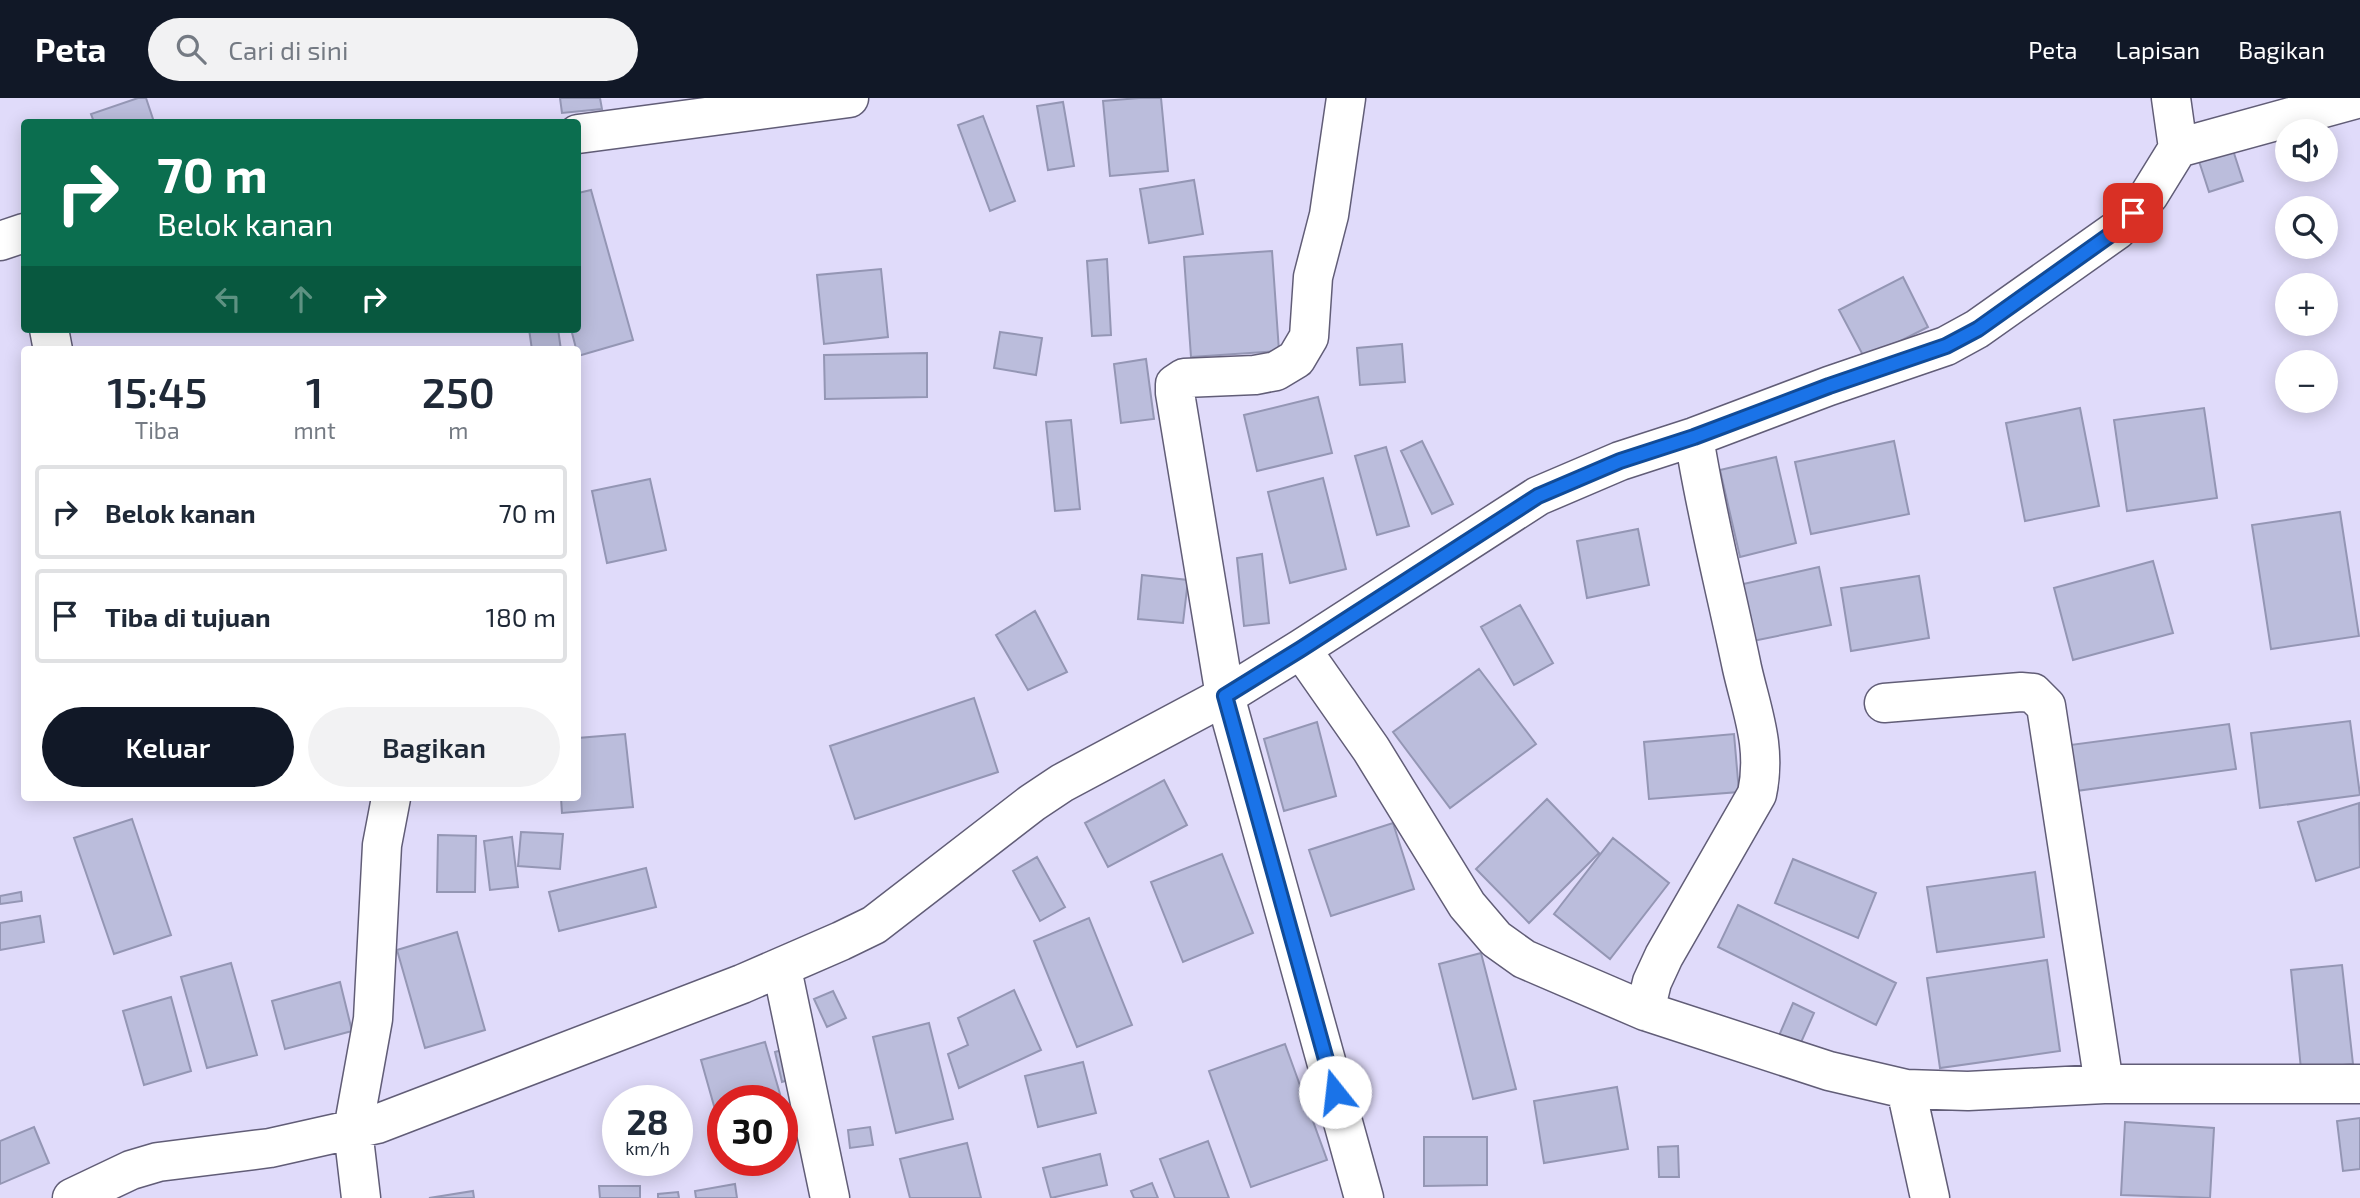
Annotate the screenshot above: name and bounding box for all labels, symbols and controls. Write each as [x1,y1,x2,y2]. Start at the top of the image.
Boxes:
search box [148,18,638,81]
text: Peta [35,29,106,69]
icon: search [172,30,210,68]
text: Cari di sini [228,34,348,65]
text: Peta [2028,35,2078,64]
text: Lapisan [2116,35,2200,64]
text: Bagikan [2238,35,2325,64]
map controls [2275,119,2338,413]
button: sound [2275,119,2338,182]
text: 70 m [157,144,268,203]
icon: right [42,147,133,238]
pin [2103,183,2163,243]
icon: arrive [2114,194,2152,232]
button: search [2275,196,2338,259]
text: Belok kanan [157,204,333,242]
button: + [2275,273,2338,336]
icon: left [209,280,247,318]
icon: ahead [282,280,320,318]
icon: right [355,280,393,318]
button: − [2275,350,2338,413]
text: 15:45 [107,366,207,416]
text: 1 [306,366,323,416]
text: 250 [422,366,495,416]
text: Tiba [135,416,180,444]
text: mnt [293,416,336,444]
text: m [448,416,468,444]
icon: right [46,493,84,531]
text: Belok kanan [105,497,256,528]
text: 70 m [498,497,556,528]
icon: arrive [46,597,84,635]
text: Tiba di tujuan [105,601,271,632]
text: 180 m [486,601,556,632]
button: Keluar [42,707,294,787]
button: Bagikan [308,707,560,787]
position arrow [1298,1055,1372,1129]
speed limit sign: 30 [707,1085,798,1176]
text: 28 [626,1100,669,1142]
text: km/h [625,1137,670,1159]

